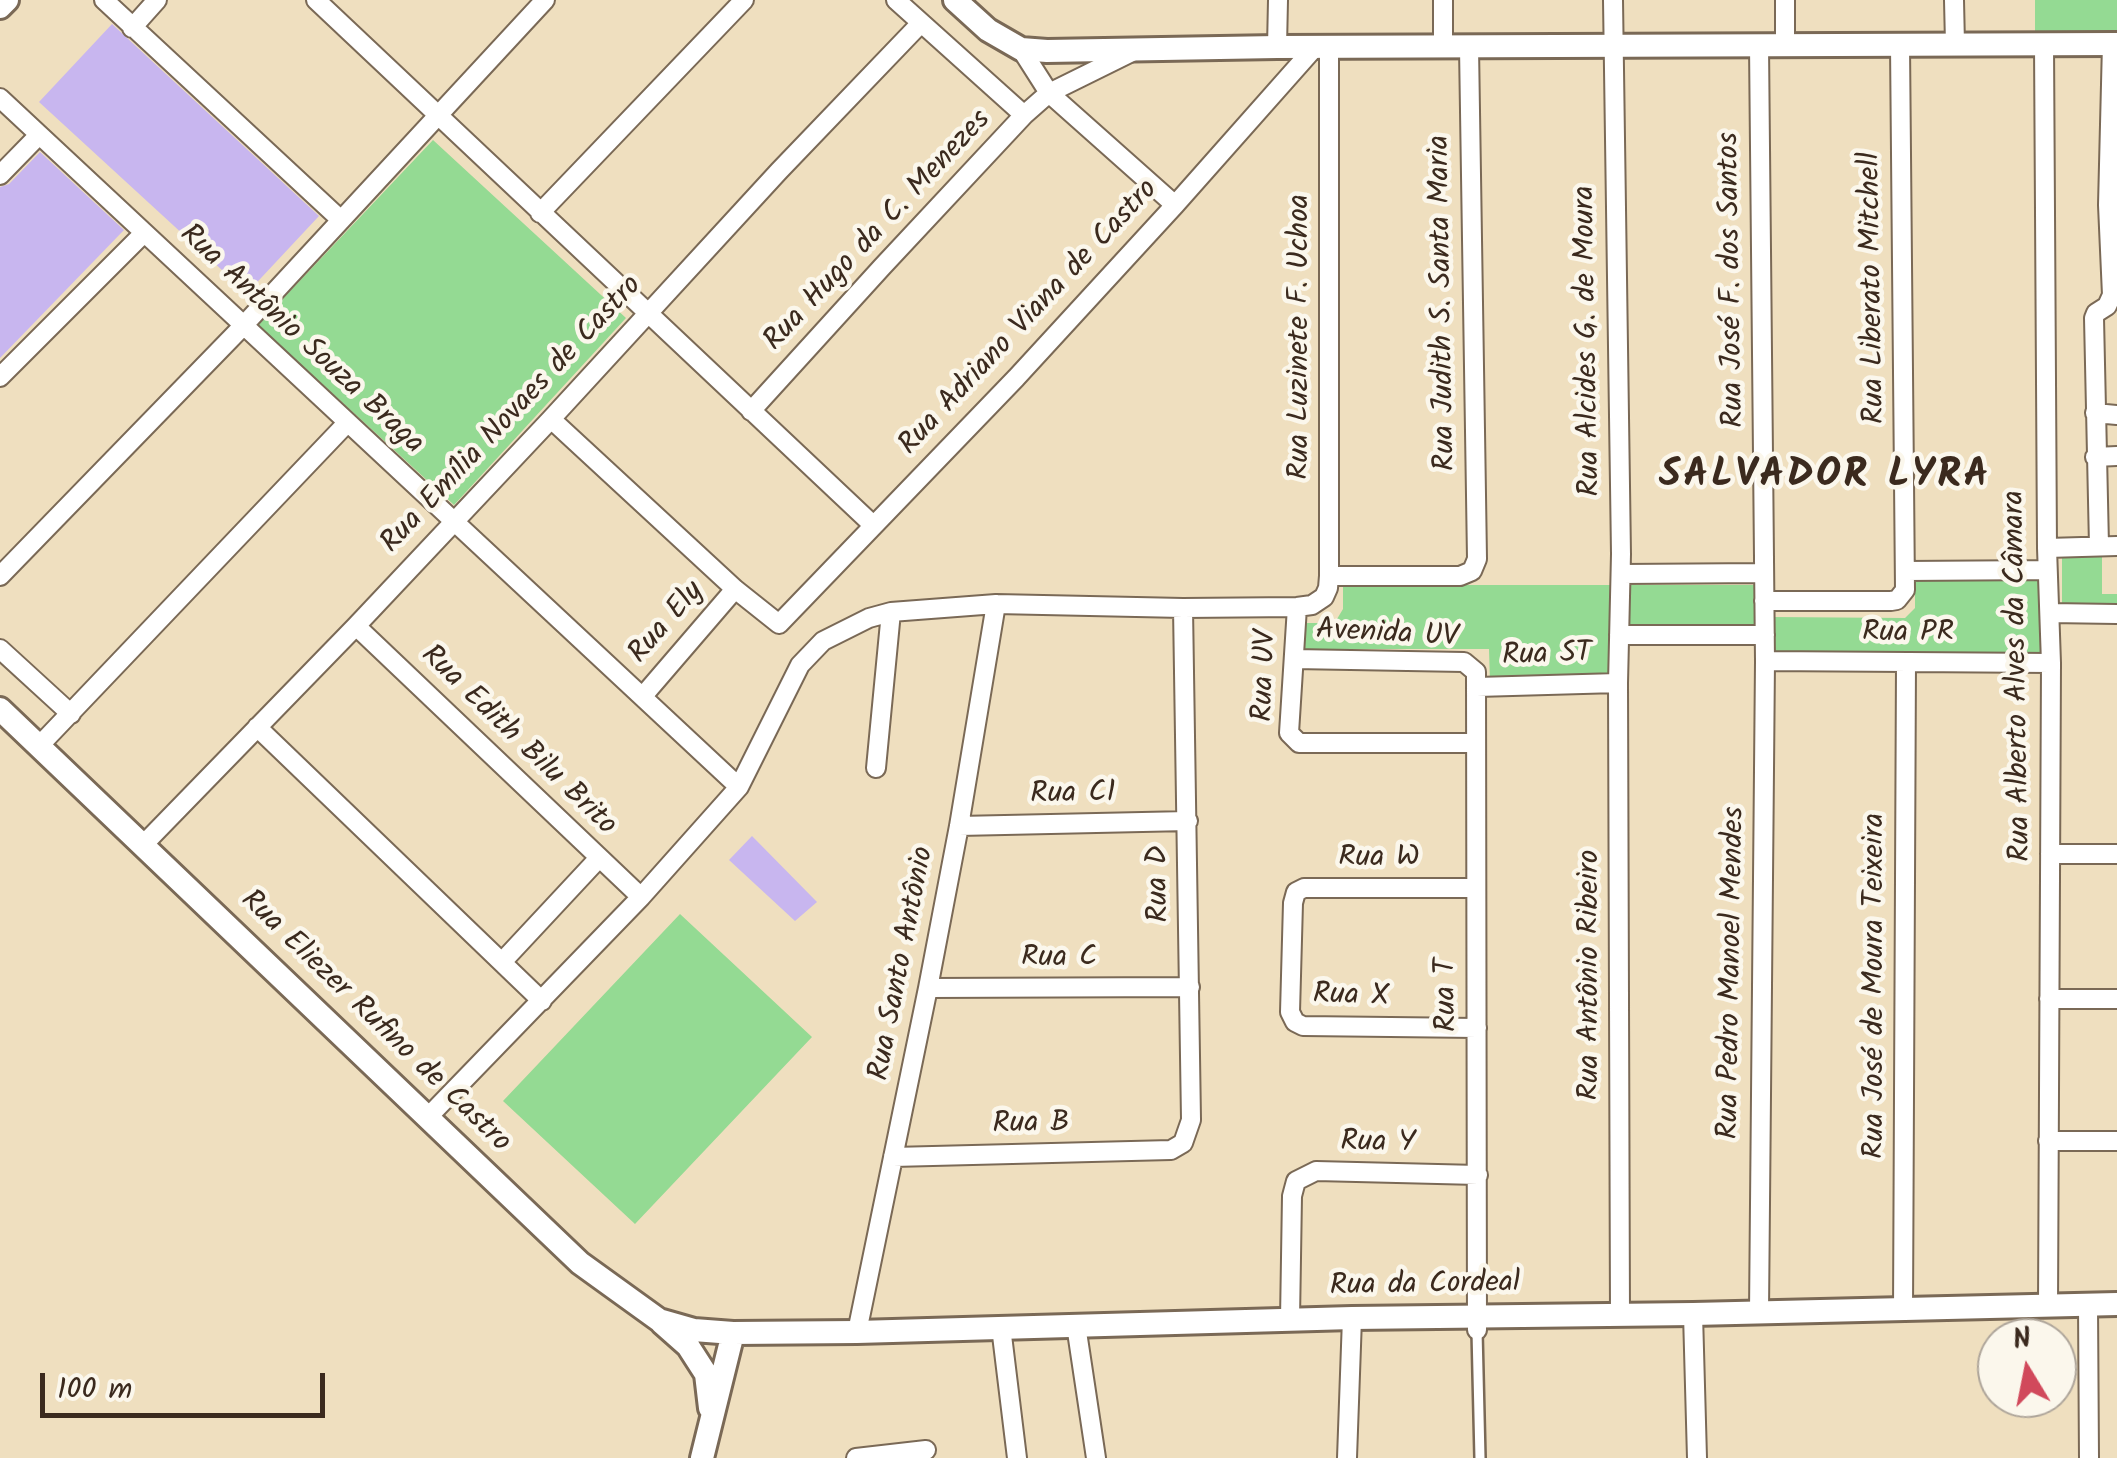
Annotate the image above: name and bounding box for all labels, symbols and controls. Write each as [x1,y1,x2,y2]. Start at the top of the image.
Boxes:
street label: Rua Hugo da C. Menezes [758,104,1000,360]
street label: Rua José F. dos Santos [1713,132,1755,428]
street label: Rua Judith S. Santa Maria [1424,135,1466,471]
street label: Rua Liberato Mitchell [1855,152,1895,424]
street label: Rua Adriano Viana de Castro [893,174,1167,464]
street label: Rua Alcides G. de Moura [1569,185,1611,497]
street label: Rua Luzinete F. Uchoa [1284,194,1320,480]
street label: Rua Antônio Souza Braga [170,218,430,464]
street label: Rua Emília Novaes de Castro [375,270,651,562]
district label: SALVADOR LYRA [1659,455,1991,503]
street label: Rua Alberto Alves da Câmara [1999,490,2041,862]
street label: Rua Ely [623,576,713,672]
street label: Avenida UV [1315,614,1459,658]
street label: Rua PR [1862,617,1954,653]
street label: Rua UV [1247,629,1287,723]
street label: Rua ST [1501,637,1593,677]
street label: Rua Edith Bilu Brito [411,639,623,845]
street label: Rua C1 [1030,777,1116,815]
street label: Rua Pedro Manoel Mendes [1713,806,1755,1140]
street label: Rua José de Moura Teixeira [1859,813,1895,1159]
street label: Rua W [1338,842,1420,878]
street label: Rua Santo Antônio [864,844,944,1084]
street label: Rua D [1142,845,1180,923]
street label: Rua Antônio Ribeiro [1574,850,1610,1100]
street label: Rua Eliezer Rufino de Castro [231,884,517,1162]
street label: Rua C [1021,942,1097,978]
street label: Rua T [1430,958,1468,1032]
street label: Rua X [1312,979,1390,1017]
street label: Rua B [992,1107,1070,1145]
street label: Rua Y [1340,1126,1416,1164]
street label: Rua da Cordeal [1329,1267,1521,1307]
text: N [2009,1316,2035,1364]
north arrow [1977,1318,2077,1418]
scale bar [45,1353,330,1415]
text: 100 m [57,1366,132,1414]

